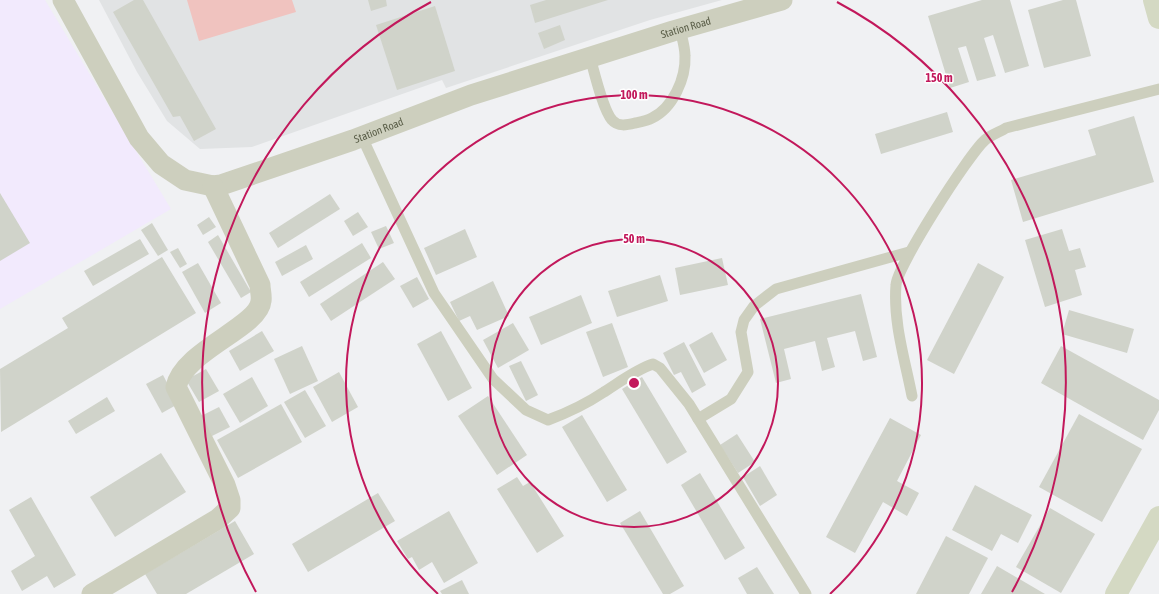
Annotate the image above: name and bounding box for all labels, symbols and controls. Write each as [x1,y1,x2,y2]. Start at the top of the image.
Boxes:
street label: Station Road [659,15,712,41]
text: 150 m [925,71,953,85]
text: 100 m [620,88,648,102]
street label: Station Road [352,115,405,145]
text: 50 m [623,232,645,246]
centre of rings [627,376,641,390]

